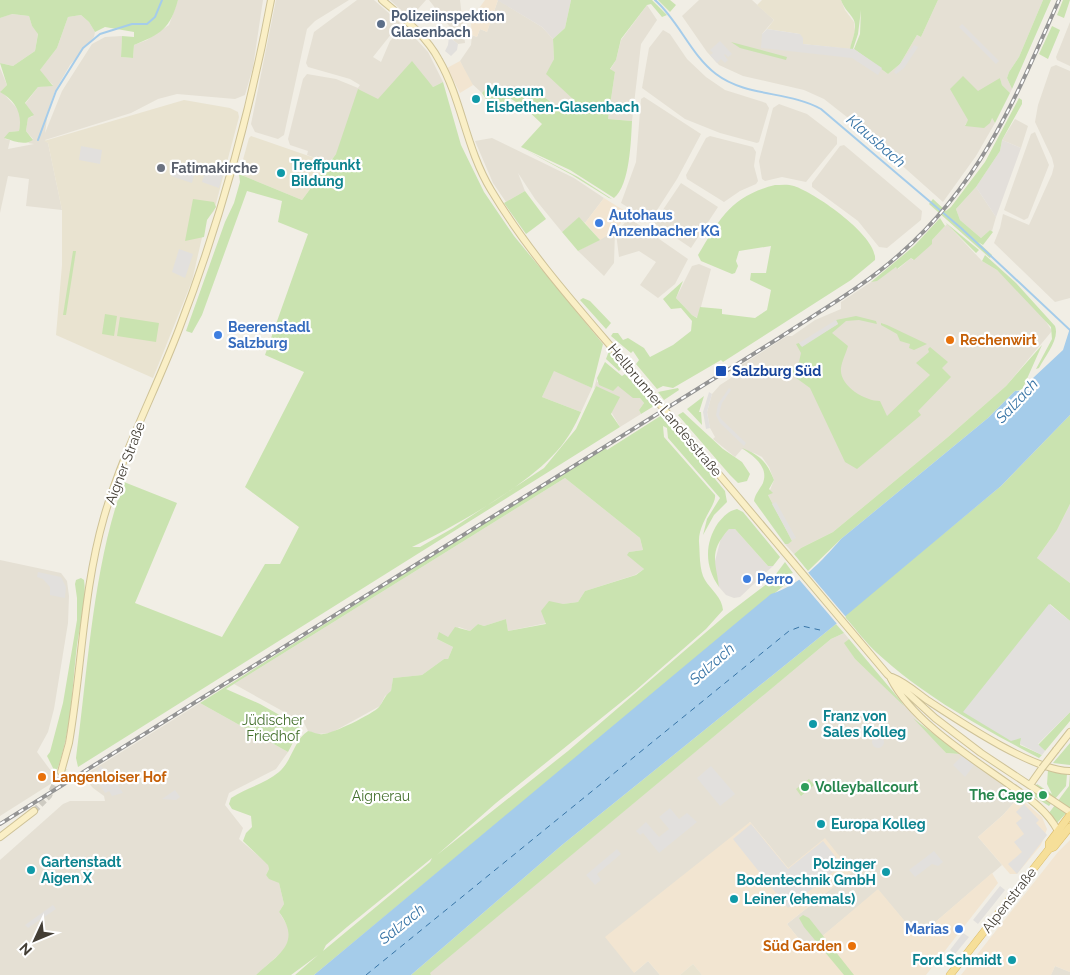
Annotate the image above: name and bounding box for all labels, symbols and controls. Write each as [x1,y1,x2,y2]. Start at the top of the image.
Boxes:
place label: Polizeiinspektion Glasenbach [391,8,505,40]
marker: Polizeiinspektion Glasenbach [375,18,387,30]
place label: Museum Elsbethen-Glasenbach [486,83,639,115]
marker: Museum Elsbethen-Glasenbach [470,93,482,105]
water label: Klausbach [843,111,909,171]
place label: Treffpunkt Bildung [291,157,361,189]
place label: Fatimakirche [171,160,258,176]
marker: Fatimakirche [155,162,167,174]
marker: Treffpunkt Bildung [275,167,287,179]
place label: Autohaus Anzenbacher KG [609,207,720,239]
marker: Autohaus Anzenbacher KG [593,217,605,229]
place label: Beerenstadl Salzburg [228,319,311,351]
marker: Beerenstadl Salzburg [212,329,224,341]
place label: Rechenwirt [960,332,1037,348]
marker: Rechenwirt [944,334,956,346]
street label: Hellbrunner Landesstraße [605,340,725,480]
place label: Salzburg Süd [732,363,821,379]
marker: Salzburg Süd [714,364,728,378]
water label: Salzach [991,375,1042,428]
street label: Aigner Straße [102,419,148,507]
place label: Perro [757,571,794,587]
marker: Perro [741,573,753,585]
water label: Salzach [685,640,738,689]
place label: Franz von Sales Kolleg [823,708,906,740]
park label: Jüdischer Friedhof [242,712,304,744]
marker: Franz von Sales Kolleg [807,718,819,730]
place label: Langenloiser Hof [52,769,167,785]
marker: Langenloiser Hof [36,771,48,783]
place label: Volleyballcourt [815,779,919,795]
marker: Volleyballcourt [799,781,811,793]
place label: The Cage [969,787,1034,803]
park label: Aignerau [352,788,410,804]
marker: The Cage [1037,789,1049,801]
place label: Europa Kolleg [831,816,926,832]
marker: Europa Kolleg [815,818,827,830]
place label: Gartenstadt Aigen X [41,854,122,886]
place label: Polzinger Bodentechnik GmbH [737,856,877,888]
marker: Gartenstadt Aigen X [25,864,37,876]
street label: Alpenstraße [979,864,1039,936]
marker: Polzinger Bodentechnik GmbH [880,866,892,878]
place label: Leiner (ehemals) [744,891,855,907]
marker: Leiner (ehemals) [728,893,740,905]
water label: Salzach [375,900,429,949]
north arrow [10,915,60,965]
place label: Marias [905,921,949,937]
marker: Marias [953,923,965,935]
place label: Süd Garden [763,938,842,954]
text: N [16,940,35,958]
marker: Süd Garden [846,940,858,952]
place label: Ford Schmidt [912,952,1003,968]
marker: Ford Schmidt [1006,954,1018,966]

